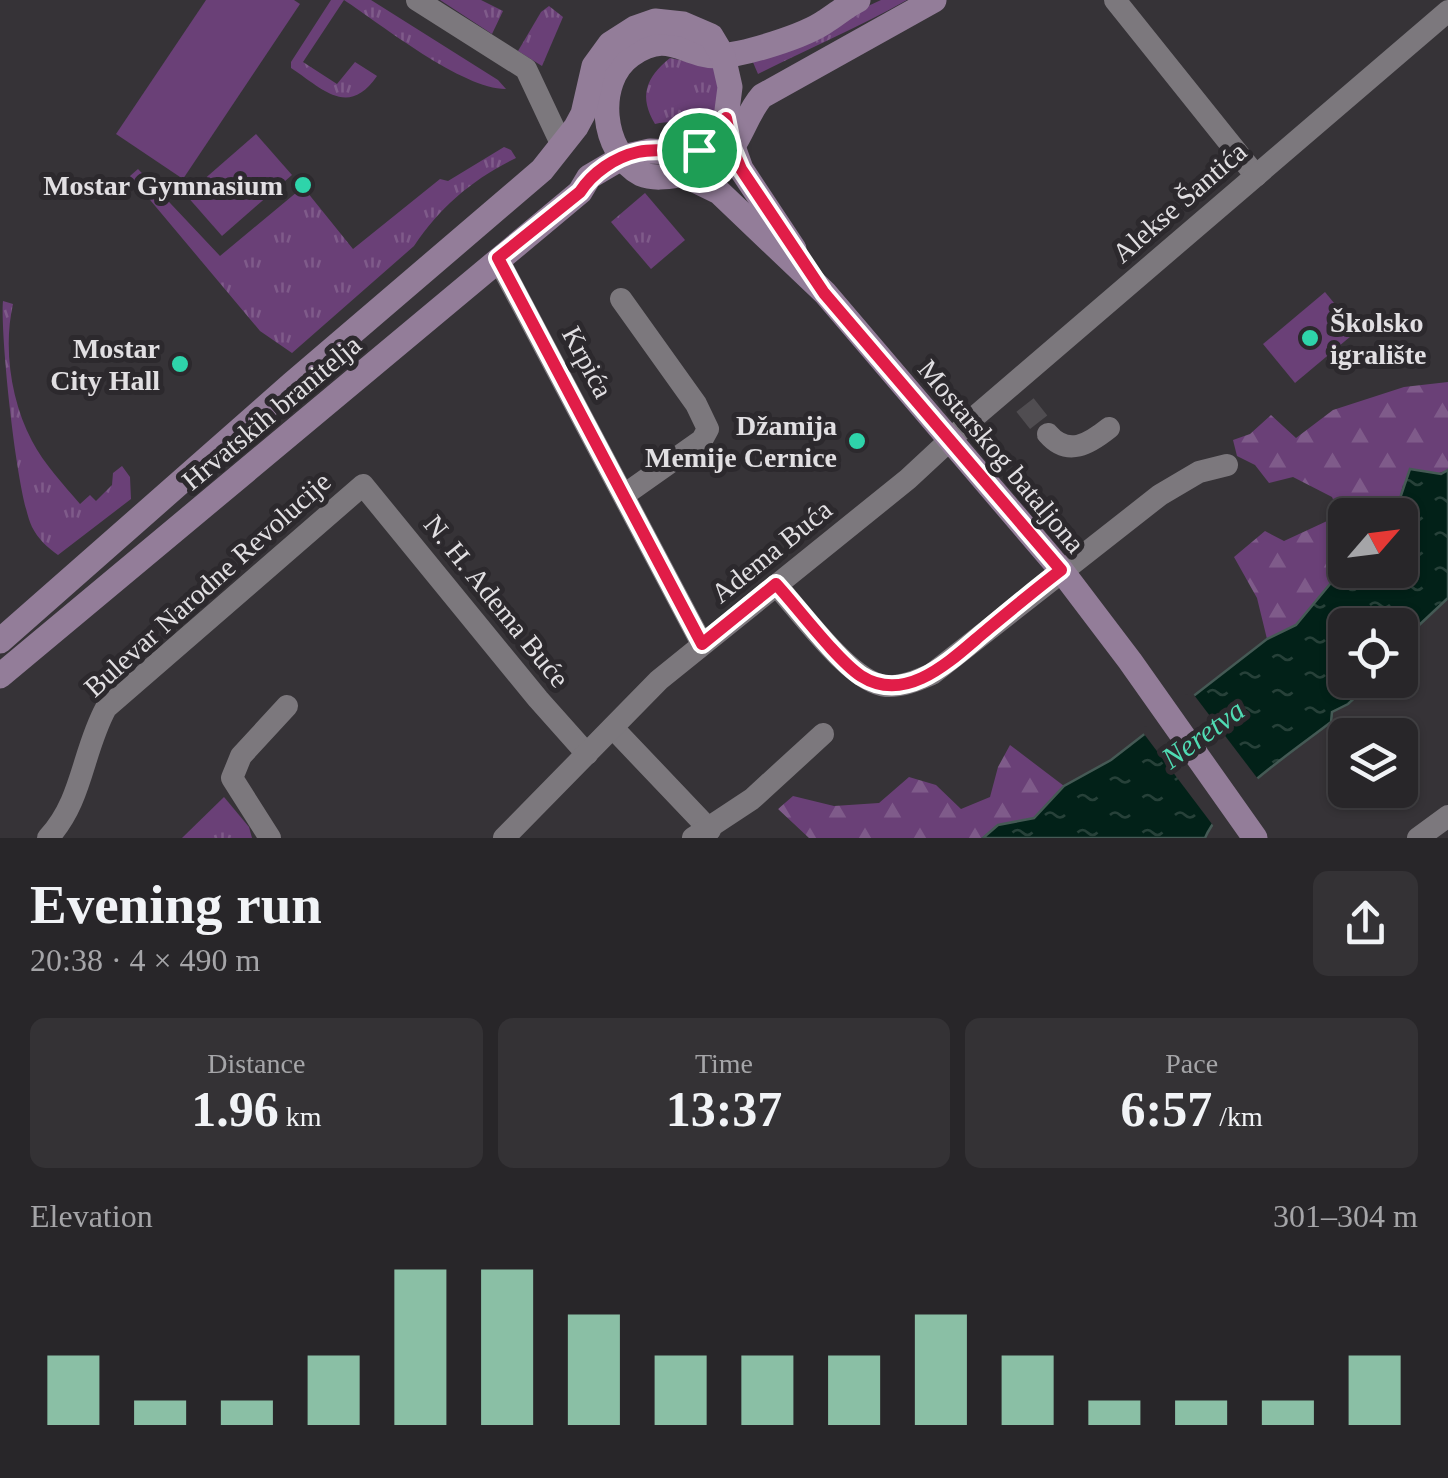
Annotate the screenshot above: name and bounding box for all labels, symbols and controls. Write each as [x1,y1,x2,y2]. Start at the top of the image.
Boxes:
pin [657,108,742,193]
icon: arrive [672,123,727,178]
street label: Alekse Šantića [1106,135,1253,269]
place label: Mostar Gymnasium [43,170,283,201]
marker: Mostar Gymnasium [292,174,314,196]
place label: Školsko igralište [1330,307,1426,370]
street label: Krpića [556,321,619,404]
marker: Školsko igralište [1299,327,1321,349]
street label: Hrvatskih branitelja [176,328,367,496]
place label: Mostar City Hall [50,333,160,396]
marker: Mostar City Hall [169,353,191,375]
street label: Mostarskog bataljona [912,354,1092,559]
place label: Džamija Memije Cernice [645,410,837,473]
marker: Džamija Memije Cernice [846,430,868,452]
street label: Bulevar Narodne Revolucije [78,466,337,703]
street label: Adema Buća [705,493,838,609]
north arrow [1328,498,1418,588]
map controls [1328,498,1418,808]
street label: N. H. Adema Buće [418,509,575,694]
button: locate [1328,608,1418,698]
water label: Neretva [1154,693,1250,775]
button: layers [1328,718,1418,808]
button: share [1313,871,1418,976]
text: Evening run [30,874,322,935]
text: 20:38 · 4 × 490 m [30,942,260,978]
text: Distance [207,1048,305,1079]
text: Time [695,1048,753,1079]
text: Pace [1165,1048,1218,1079]
text: 1.96 [191,1081,279,1137]
text: 13:37 [666,1081,782,1137]
text: 6:57 [1121,1081,1212,1137]
text: km [279,1101,321,1132]
text: /km [1212,1101,1263,1132]
text: Elevation [30,1198,153,1234]
text: 301–304 m [1273,1198,1418,1234]

